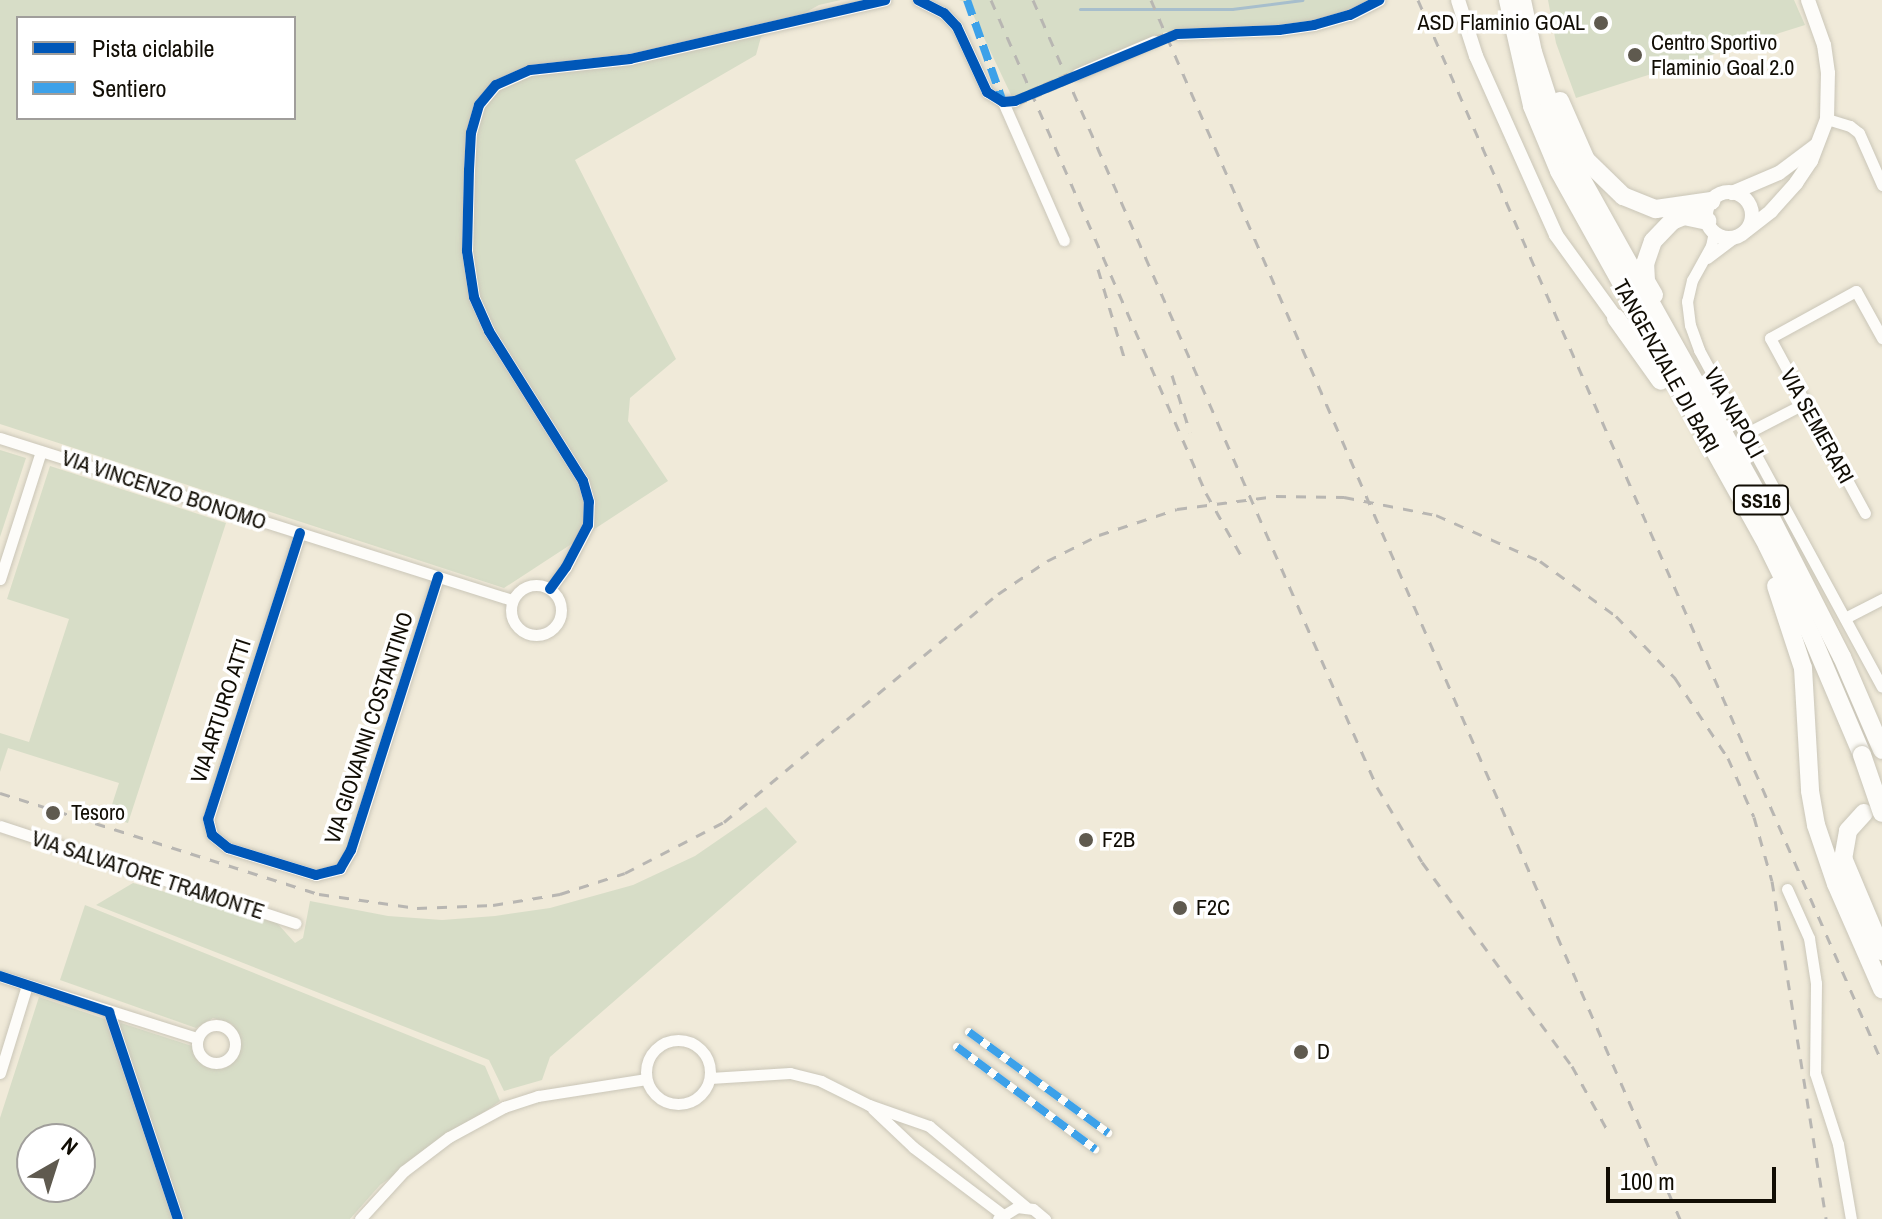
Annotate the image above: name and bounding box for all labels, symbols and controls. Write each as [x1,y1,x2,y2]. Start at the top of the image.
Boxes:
place label: ASD Flaminio GOAL [1418,10,1585,36]
marker: ASD Flaminio GOAL [1592,14,1610,32]
legend [16,16,296,120]
place label: Centro Sportivo Flaminio Goal 2.0 [1651,29,1794,80]
text: Pista ciclabile [92,32,215,64]
marker: Centro Sportivo Flaminio Goal 2.0 [1626,46,1644,64]
text: Sentiero [92,72,166,104]
street label: TANGENZIALE DI BARI [1607,275,1725,457]
street label: VIA NAPOLI [1698,363,1770,463]
street label: VIA SEMERARI [1774,363,1860,489]
street label: VIA VINCENZO BONOMO [58,444,270,536]
road number: SS16 [1731,484,1791,516]
street label: VIA GIOVANNI COSTANTINO [319,608,419,848]
street label: VIA ARTURO ATTI [185,634,257,788]
place label: Tesoro [71,800,125,826]
marker: Tesoro [42,802,64,824]
street label: VIA SALVATORE TRAMONTE [28,825,268,925]
place label: F2B [1102,827,1135,853]
marker: F2B [1077,831,1095,849]
place label: F2C [1196,895,1230,921]
marker: F2C [1171,899,1189,917]
place label: D [1317,1039,1330,1065]
marker: D [1292,1043,1310,1061]
north arrow [16,1123,96,1203]
text: N [55,1130,84,1162]
scale bar [1610,1151,1780,1201]
text: 100 m [1620,1165,1675,1197]

